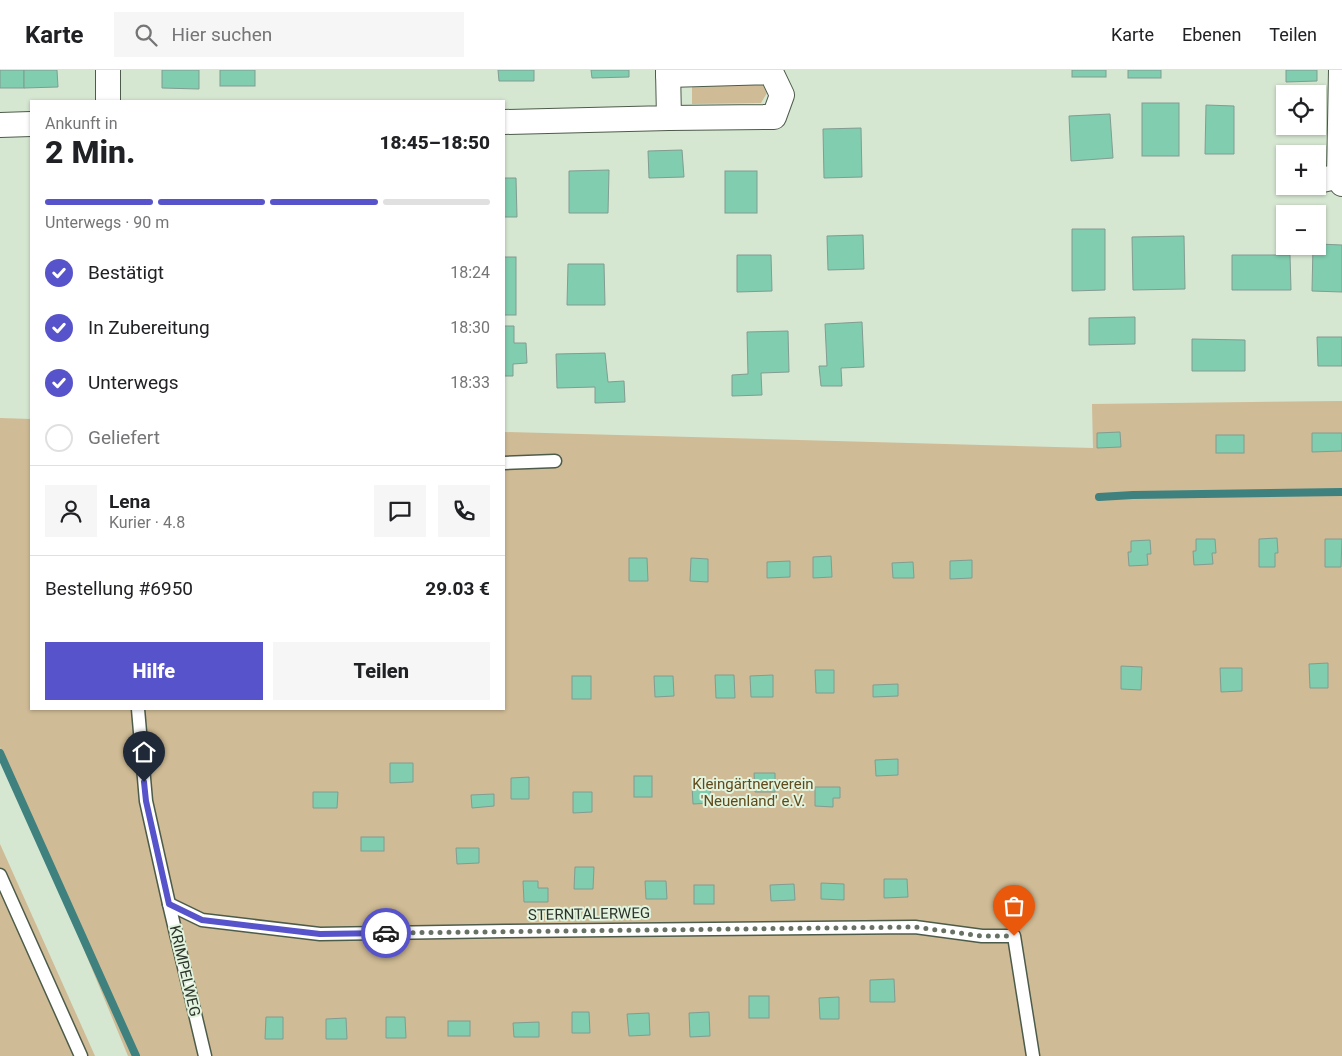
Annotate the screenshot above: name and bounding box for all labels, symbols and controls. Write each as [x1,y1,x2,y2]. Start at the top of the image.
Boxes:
search box [114,12,464,57]
text: Karte [25,21,84,49]
icon: search [132,21,160,49]
text: Hier suchen [172,23,272,46]
text: Karte [1111,24,1154,45]
text: Ebenen [1182,24,1241,45]
text: Teilen [1269,24,1317,45]
map controls [1276,85,1326,255]
button: locate [1276,85,1326,135]
text: Ankunft in [45,114,118,133]
text: 18:45–18:50 [379,131,490,154]
text: 2 Min. [45,133,136,171]
button: + [1276,145,1326,195]
button: − [1276,205,1326,255]
text: Unterwegs · 90 m [45,213,169,232]
icon: check [45,259,73,287]
text: Bestätigt [88,261,164,284]
text: 18:24 [450,263,490,282]
icon: check [45,314,73,342]
text: In Zubereitung [88,316,210,339]
text: 18:30 [450,318,490,337]
icon: check [45,369,73,397]
text: Unterwegs [88,371,179,394]
text: 18:33 [450,373,490,392]
text: Geliefert [88,426,160,449]
button: person [45,485,97,537]
button: chat [374,485,426,537]
button: phone [438,485,490,537]
text: Lena [109,490,150,513]
text: Kurier · 4.8 [109,513,185,532]
text: Bestellung #6950 [45,577,193,600]
text: 29.03 € [425,577,490,600]
button: Hilfe [45,642,263,700]
button: Teilen [273,642,490,700]
pin [123,731,165,782]
icon: home [130,738,158,766]
park label: Kleingärtnerverein 'Neuenland' e.V. [692,775,814,810]
pin [993,885,1035,936]
icon: bag [1000,892,1028,920]
street label: STERNTALERWEG [528,904,650,924]
courier [361,908,411,958]
icon: car [372,919,400,947]
street label: KRIMPELWEG [166,924,204,1018]

